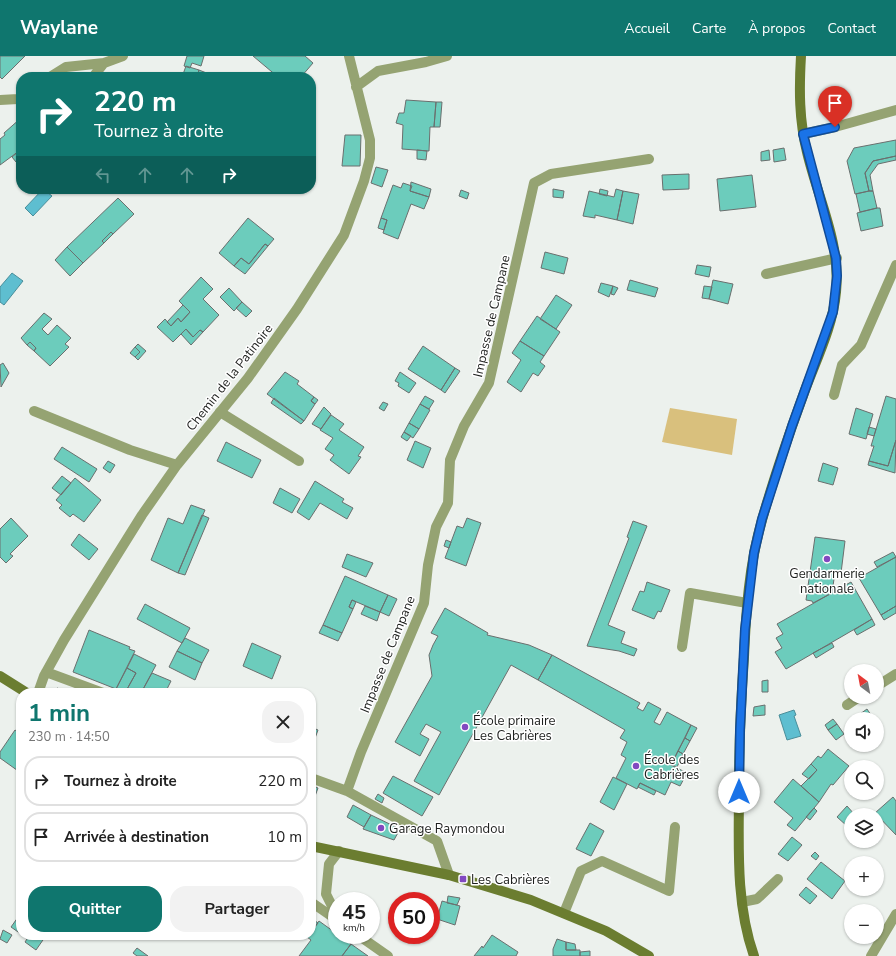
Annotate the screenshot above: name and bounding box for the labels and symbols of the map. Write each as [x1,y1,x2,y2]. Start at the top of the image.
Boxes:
pin [818,86,852,127]
street label: Impasse de Campane [469,253,515,379]
street label: Chemin de la Patinoire [182,320,277,435]
marker: Gendarmerie nationale [822,554,832,564]
place label: Gendarmerie nationale [789,565,865,598]
street label: Impasse de Campane [356,593,420,716]
north arrow [844,664,884,704]
place label: École primaire Les Cabrières [473,711,556,745]
marker: École primaire Les Cabrières [460,722,470,732]
place label: École des Cabrières [644,750,699,784]
marker: École des Cabrières [631,761,641,771]
position arrow [718,771,760,813]
place label: Garage Raymondou [389,820,505,838]
marker: Garage Raymondou [376,823,386,833]
place label: Les Cabrières [471,871,550,889]
marker: Les Cabrières [458,874,468,884]
speed limit sign: 50 [388,892,440,944]

